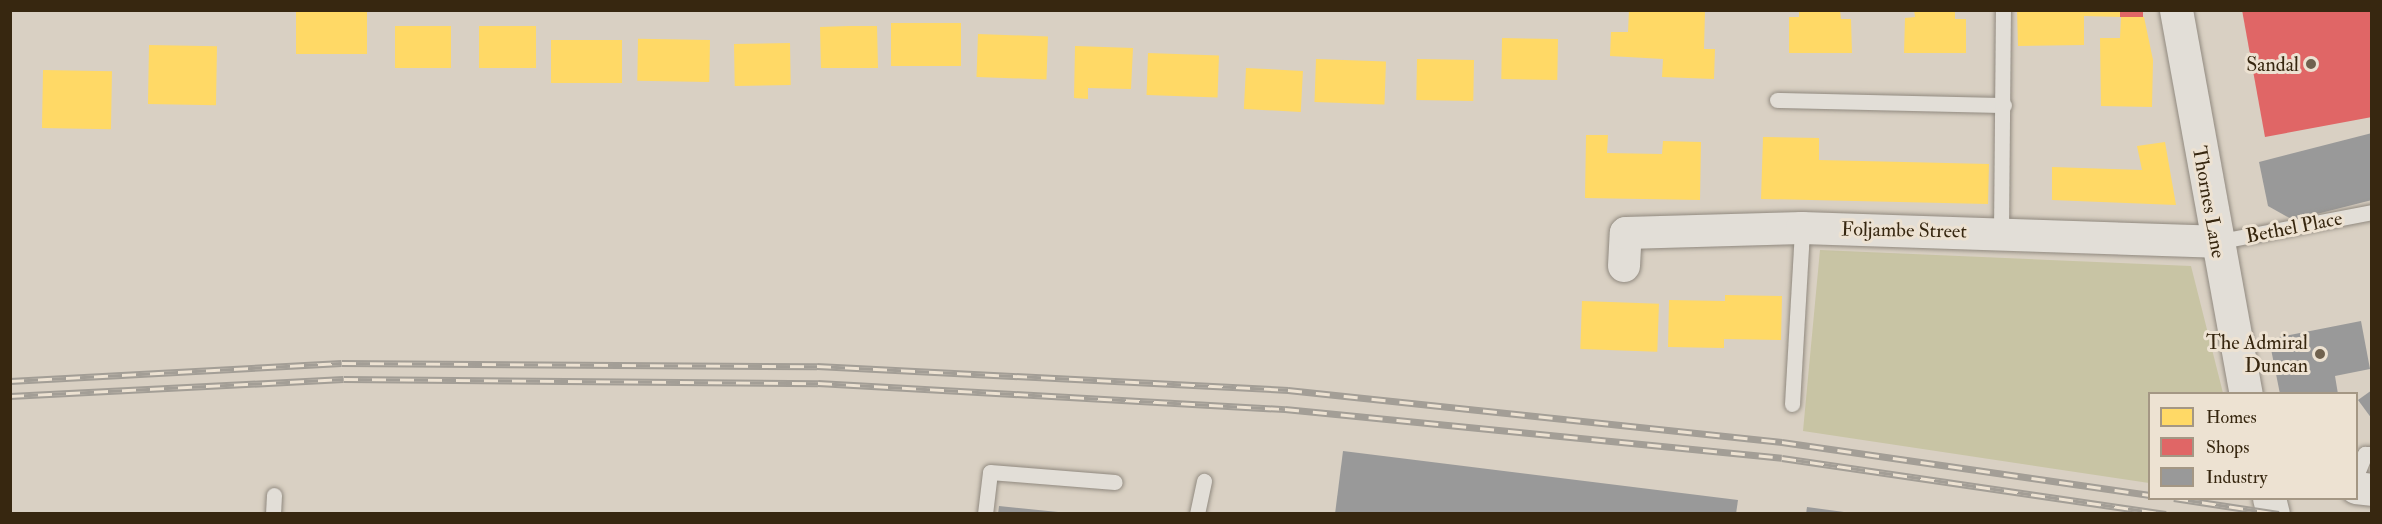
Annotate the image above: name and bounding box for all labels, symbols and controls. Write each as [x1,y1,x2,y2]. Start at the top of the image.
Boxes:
place label: Sandal [2246,52,2299,76]
marker: Sandal [2304,57,2318,71]
street label: Thornes Lane [2187,144,2231,260]
street label: Bethel Place [2244,206,2344,248]
street label: Foljambe Street [1841,217,1967,243]
place label: The Admiral Duncan [2206,330,2308,377]
marker: The Admiral Duncan [2313,347,2327,361]
legend [2148,392,2358,500]
text: Homes [2206,406,2257,429]
text: Shops [2206,436,2249,459]
text: Industry [2206,466,2267,489]

